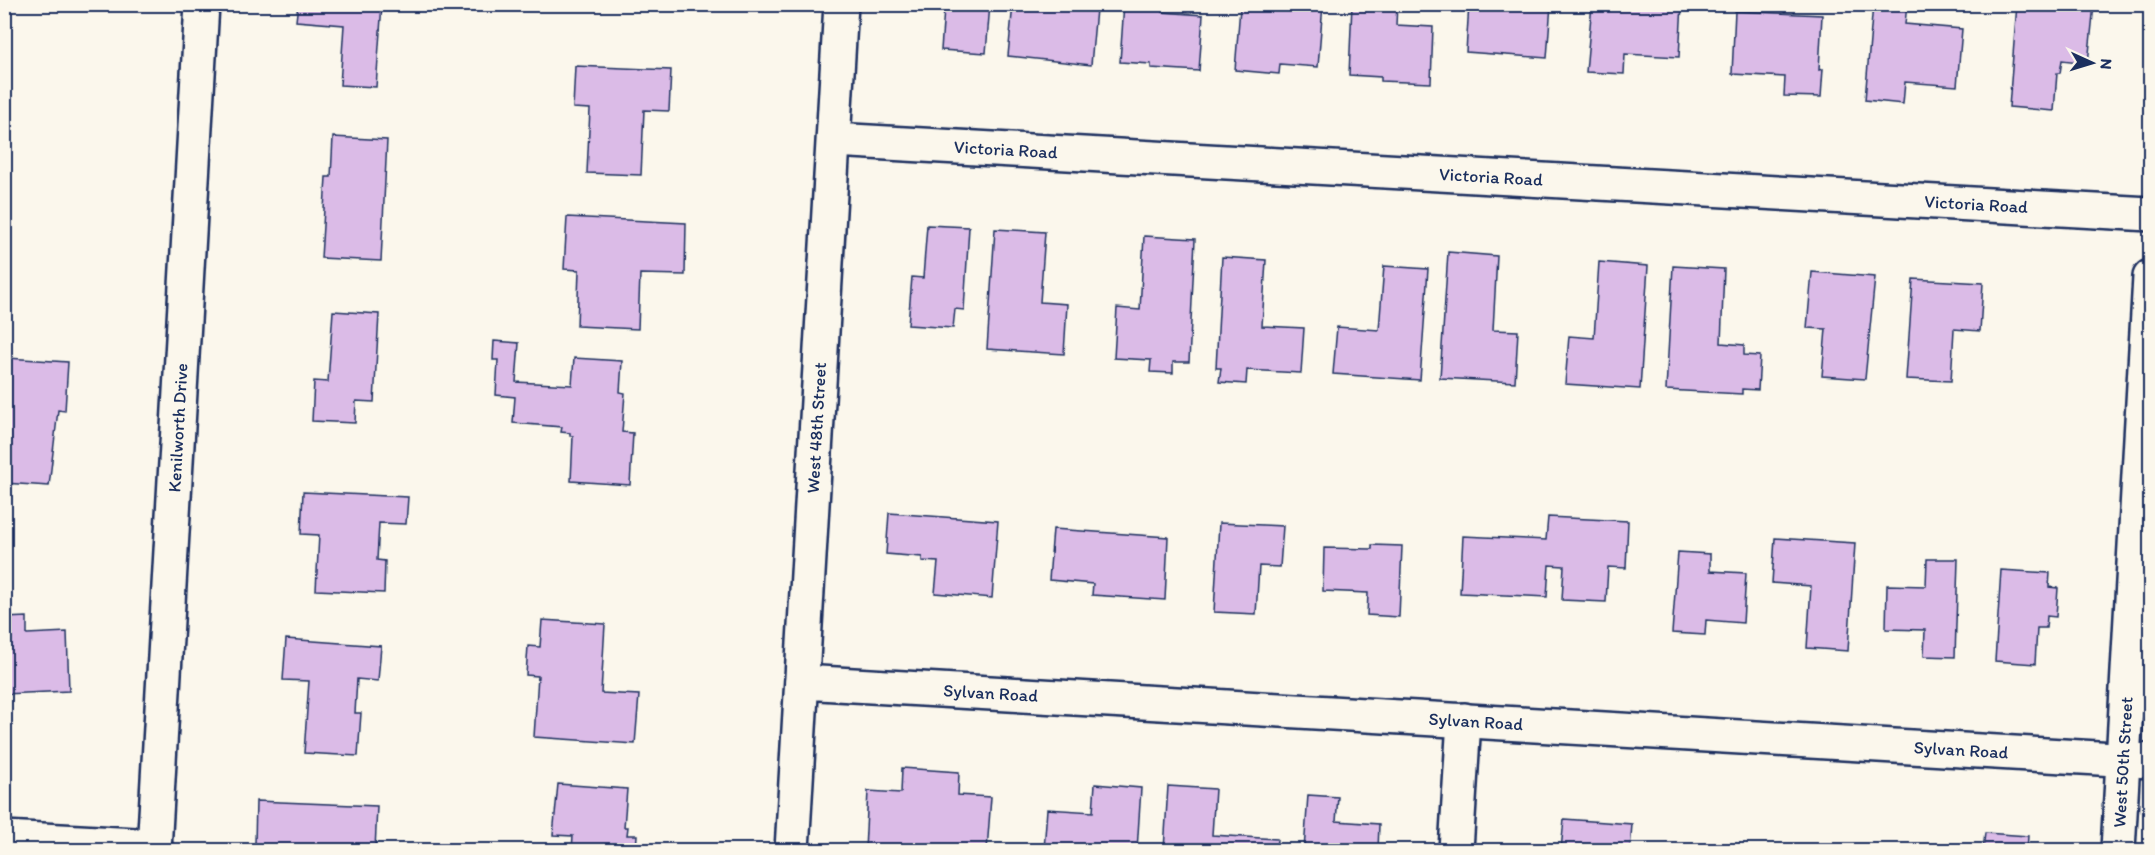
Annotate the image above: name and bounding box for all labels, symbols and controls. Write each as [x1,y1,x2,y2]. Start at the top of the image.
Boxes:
north arrow [2062,33,2122,93]
text: N [2097,58,2116,70]
street label: Victoria Road [953,136,1058,164]
street label: Victoria Road [1438,163,1544,191]
street label: Victoria Road [1924,190,2029,218]
street label: West 48th Street [802,361,831,494]
street label: Kenilworth Drive [163,362,193,493]
street label: Sylvan Road [943,679,1039,707]
street label: West 50th Street [2108,696,2138,828]
street label: Sylvan Road [1428,708,1524,735]
street label: Sylvan Road [1913,736,2009,764]

